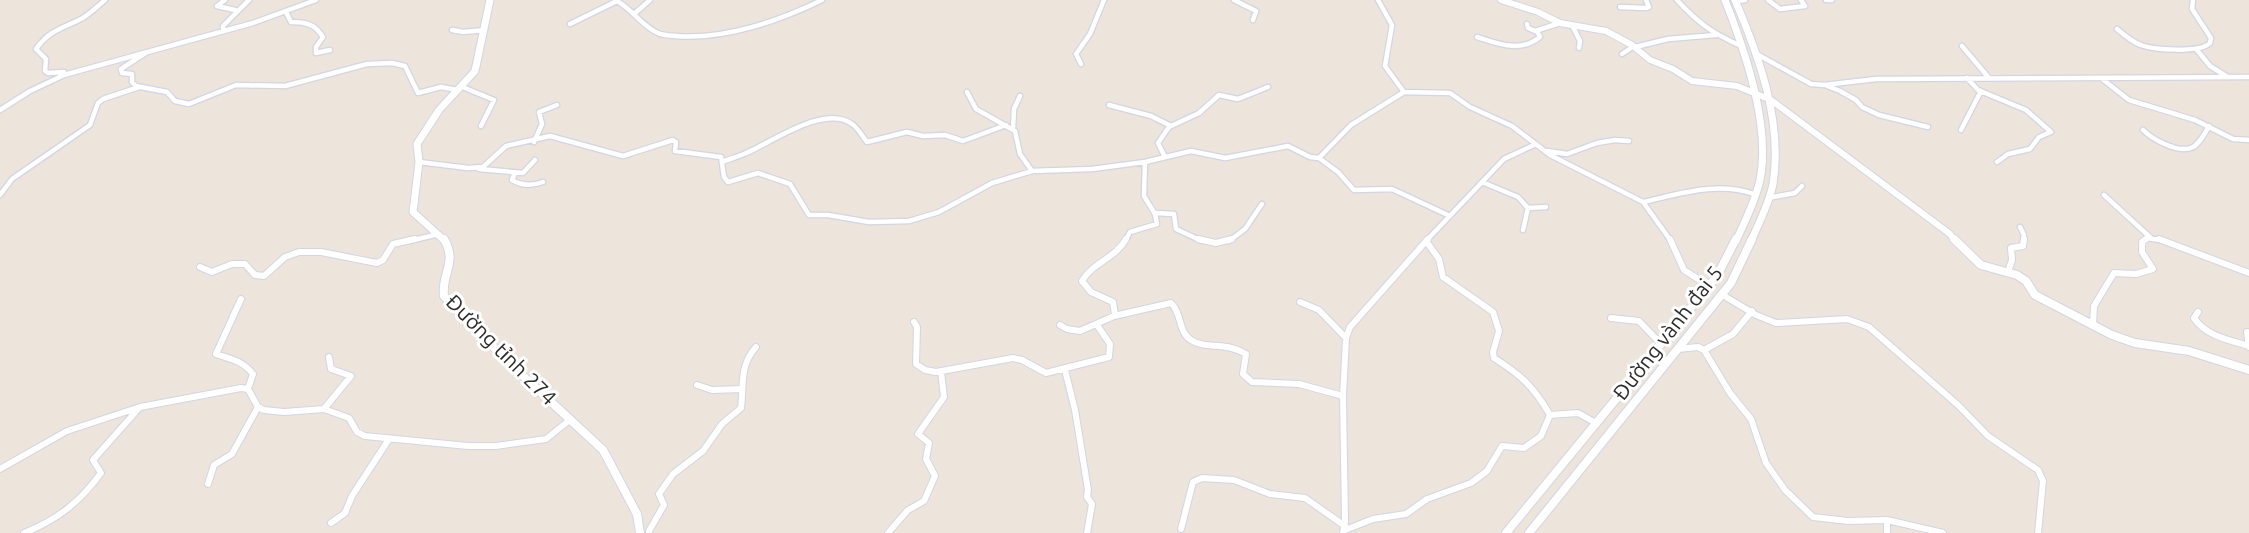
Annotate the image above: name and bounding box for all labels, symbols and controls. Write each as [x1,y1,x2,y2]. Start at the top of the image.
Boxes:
street label: Đường vành đai 5 [1607,261,1727,404]
street label: Đường tỉnh 274 [442,289,562,409]

